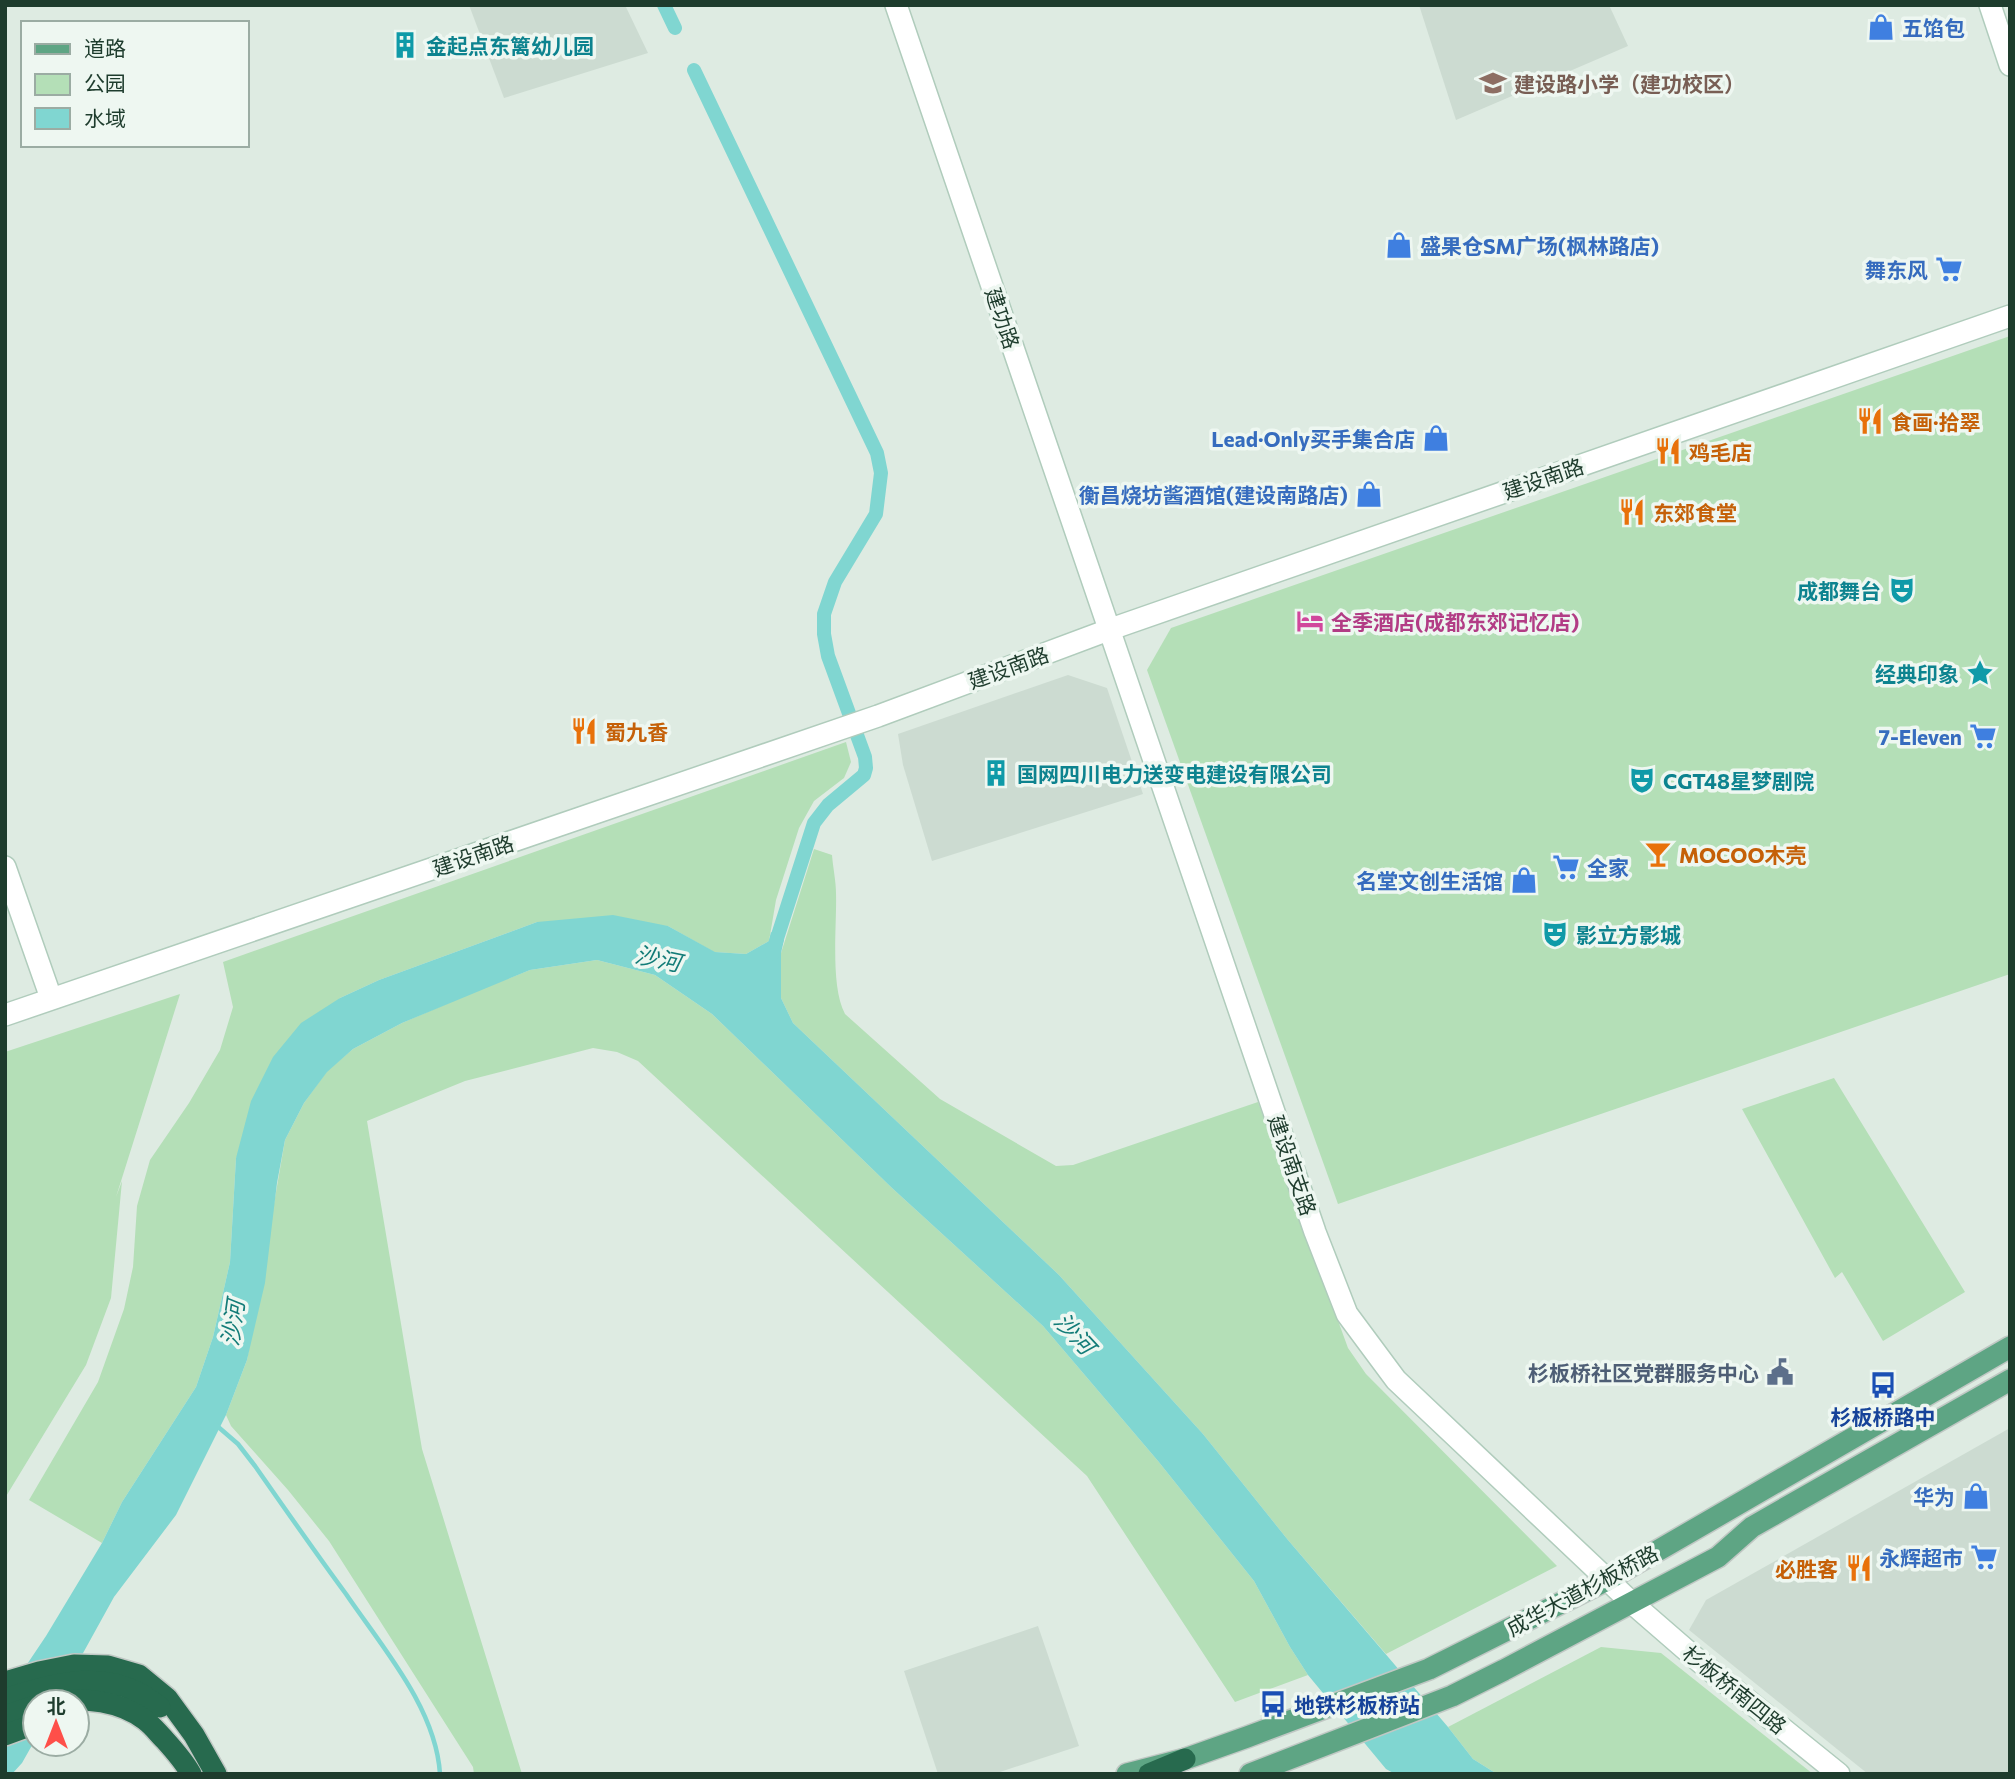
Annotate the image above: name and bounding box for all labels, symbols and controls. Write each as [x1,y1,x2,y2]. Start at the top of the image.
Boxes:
shop icon: 五馅包 [1866,12,1896,42]
place label: 五馅包 [1902,15,1965,40]
legend [21,21,248,147]
building icon: 金起点东篱幼儿园 [390,30,420,60]
place label: 金起点东篱幼儿园 [426,33,594,58]
text: 道路 [84,35,126,60]
school or university icon: 建设路小学（建功校区） [1478,68,1508,98]
text: 公园 [84,70,126,95]
place label: 建设路小学（建功校区） [1514,71,1745,96]
text: 水域 [84,105,126,130]
shop icon: 盛果仓SM广场(枫林路店) [1384,230,1414,260]
place label: 盛果仓SM广场(枫林路店) [1420,233,1659,258]
supermarket icon: 舞东风 [1934,254,1964,284]
place label: 舞东风 [1865,257,1928,282]
street label: 建功路 [981,284,1025,352]
restaurant icon: 食画·拾翠 [1855,406,1885,436]
place label: 食画·拾翠 [1891,409,1981,434]
shop icon: Lead·Only买手集合店 [1421,423,1451,453]
place label: Lead·Only买手集合店 [1211,426,1415,451]
restaurant icon: 鸡毛店 [1653,436,1683,466]
place label: 鸡毛店 [1689,439,1752,464]
street label: 建设南路 [1499,453,1587,503]
shop icon: 衡昌烧坊酱酒馆(建设南路店) [1354,479,1384,509]
place label: 衡昌烧坊酱酒馆(建设南路店) [1079,482,1348,507]
restaurant icon: 东郊食堂 [1617,497,1647,527]
place label: 东郊食堂 [1653,500,1737,525]
theatre icon: 成都舞台 [1887,575,1917,605]
place label: 成都舞台 [1797,578,1881,603]
hotel icon: 全季酒店(成都东郊记忆店) [1295,606,1325,636]
place label: 全季酒店(成都东郊记忆店) [1331,609,1579,634]
street label: 建设南路 [964,641,1052,693]
place icon: 经典印象 [1965,658,1995,688]
place label: 经典印象 [1875,661,1959,686]
restaurant icon: 蜀九香 [569,716,599,746]
place label: 蜀九香 [605,719,668,744]
supermarket icon: 7-Eleven [1968,721,1998,751]
place label: 7-Eleven [1878,724,1962,749]
building icon: 国网四川电力送变电建设有限公司 [981,758,1011,788]
place label: 国网四川电力送变电建设有限公司 [1017,761,1332,786]
theatre icon: CGT48星梦剧院 [1627,765,1657,795]
place label: CGT48星梦剧院 [1663,768,1814,793]
street label: 建设南路 [429,830,517,880]
bar icon: MOCOO木壳 [1643,839,1673,869]
place label: MOCOO木壳 [1679,842,1807,867]
supermarket icon: 全家 [1551,852,1581,882]
place label: 全家 [1587,855,1629,880]
shop icon: 名堂文创生活馆 [1509,865,1539,895]
place label: 名堂文创生活馆 [1356,868,1503,893]
theatre icon: 影立方影城 [1540,919,1570,949]
place label: 影立方影城 [1576,922,1681,947]
water label: 沙河 [633,940,687,977]
street label: 建设南支路 [1264,1111,1322,1219]
water label: 沙河 [215,1294,250,1348]
water label: 沙河 [1049,1307,1104,1362]
public building icon: 杉板桥社区党群服务中心 [1765,1357,1795,1387]
place label: 杉板桥社区党群服务中心 [1528,1360,1759,1385]
bus stop icon: 杉板桥路中 [1868,1370,1898,1400]
place label: 杉板桥路中 [1831,1404,1936,1429]
shop icon: 华为 [1961,1481,1991,1511]
place label: 华为 [1913,1484,1955,1509]
street label: 成华大道杉板桥路 [1502,1540,1662,1640]
supermarket icon: 永辉超市 [1969,1542,1999,1572]
place label: 永辉超市 [1879,1545,1963,1570]
restaurant icon: 必胜客 [1844,1553,1874,1583]
place label: 必胜客 [1775,1556,1838,1581]
street label: 杉板桥南四路 [1678,1640,1792,1738]
north arrow [21,1688,91,1758]
bus stop icon: 地铁杉板桥站 [1258,1689,1288,1719]
place label: 地铁杉板桥站 [1294,1692,1420,1717]
text: 北 [46,1694,66,1717]

